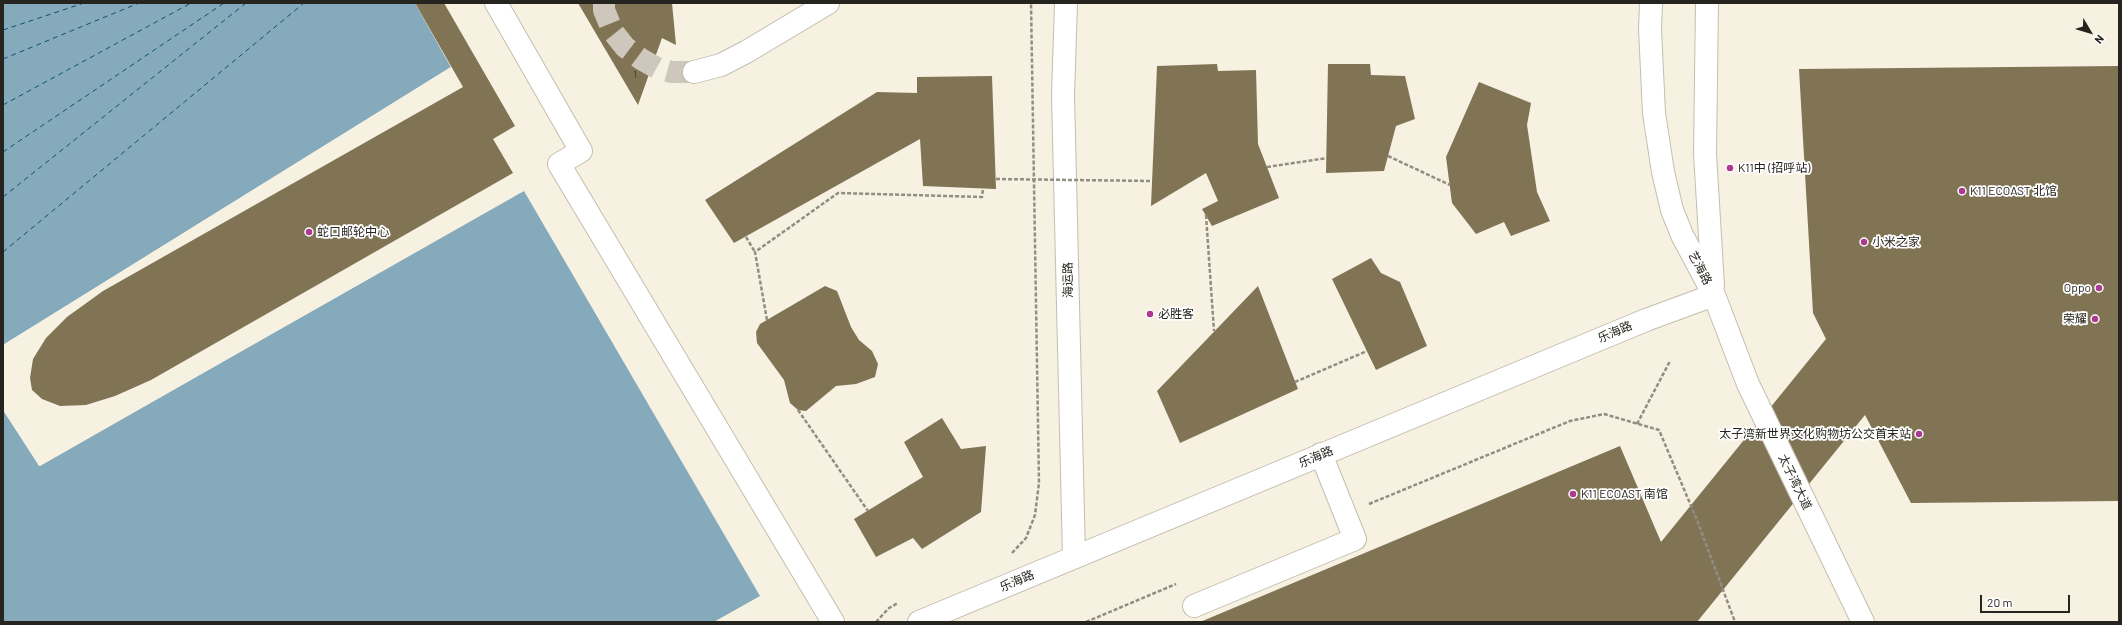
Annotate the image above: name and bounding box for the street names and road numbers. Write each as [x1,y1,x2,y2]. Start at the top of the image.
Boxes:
street label: 艺海路 [1685,249,1715,287]
street label: 海运路 [1060,262,1076,298]
street label: 乐海路 [1596,318,1634,346]
street label: 乐海路 [1297,443,1335,471]
street label: 太子湾大道 [1775,452,1815,512]
street label: 乐海路 [998,567,1036,595]

